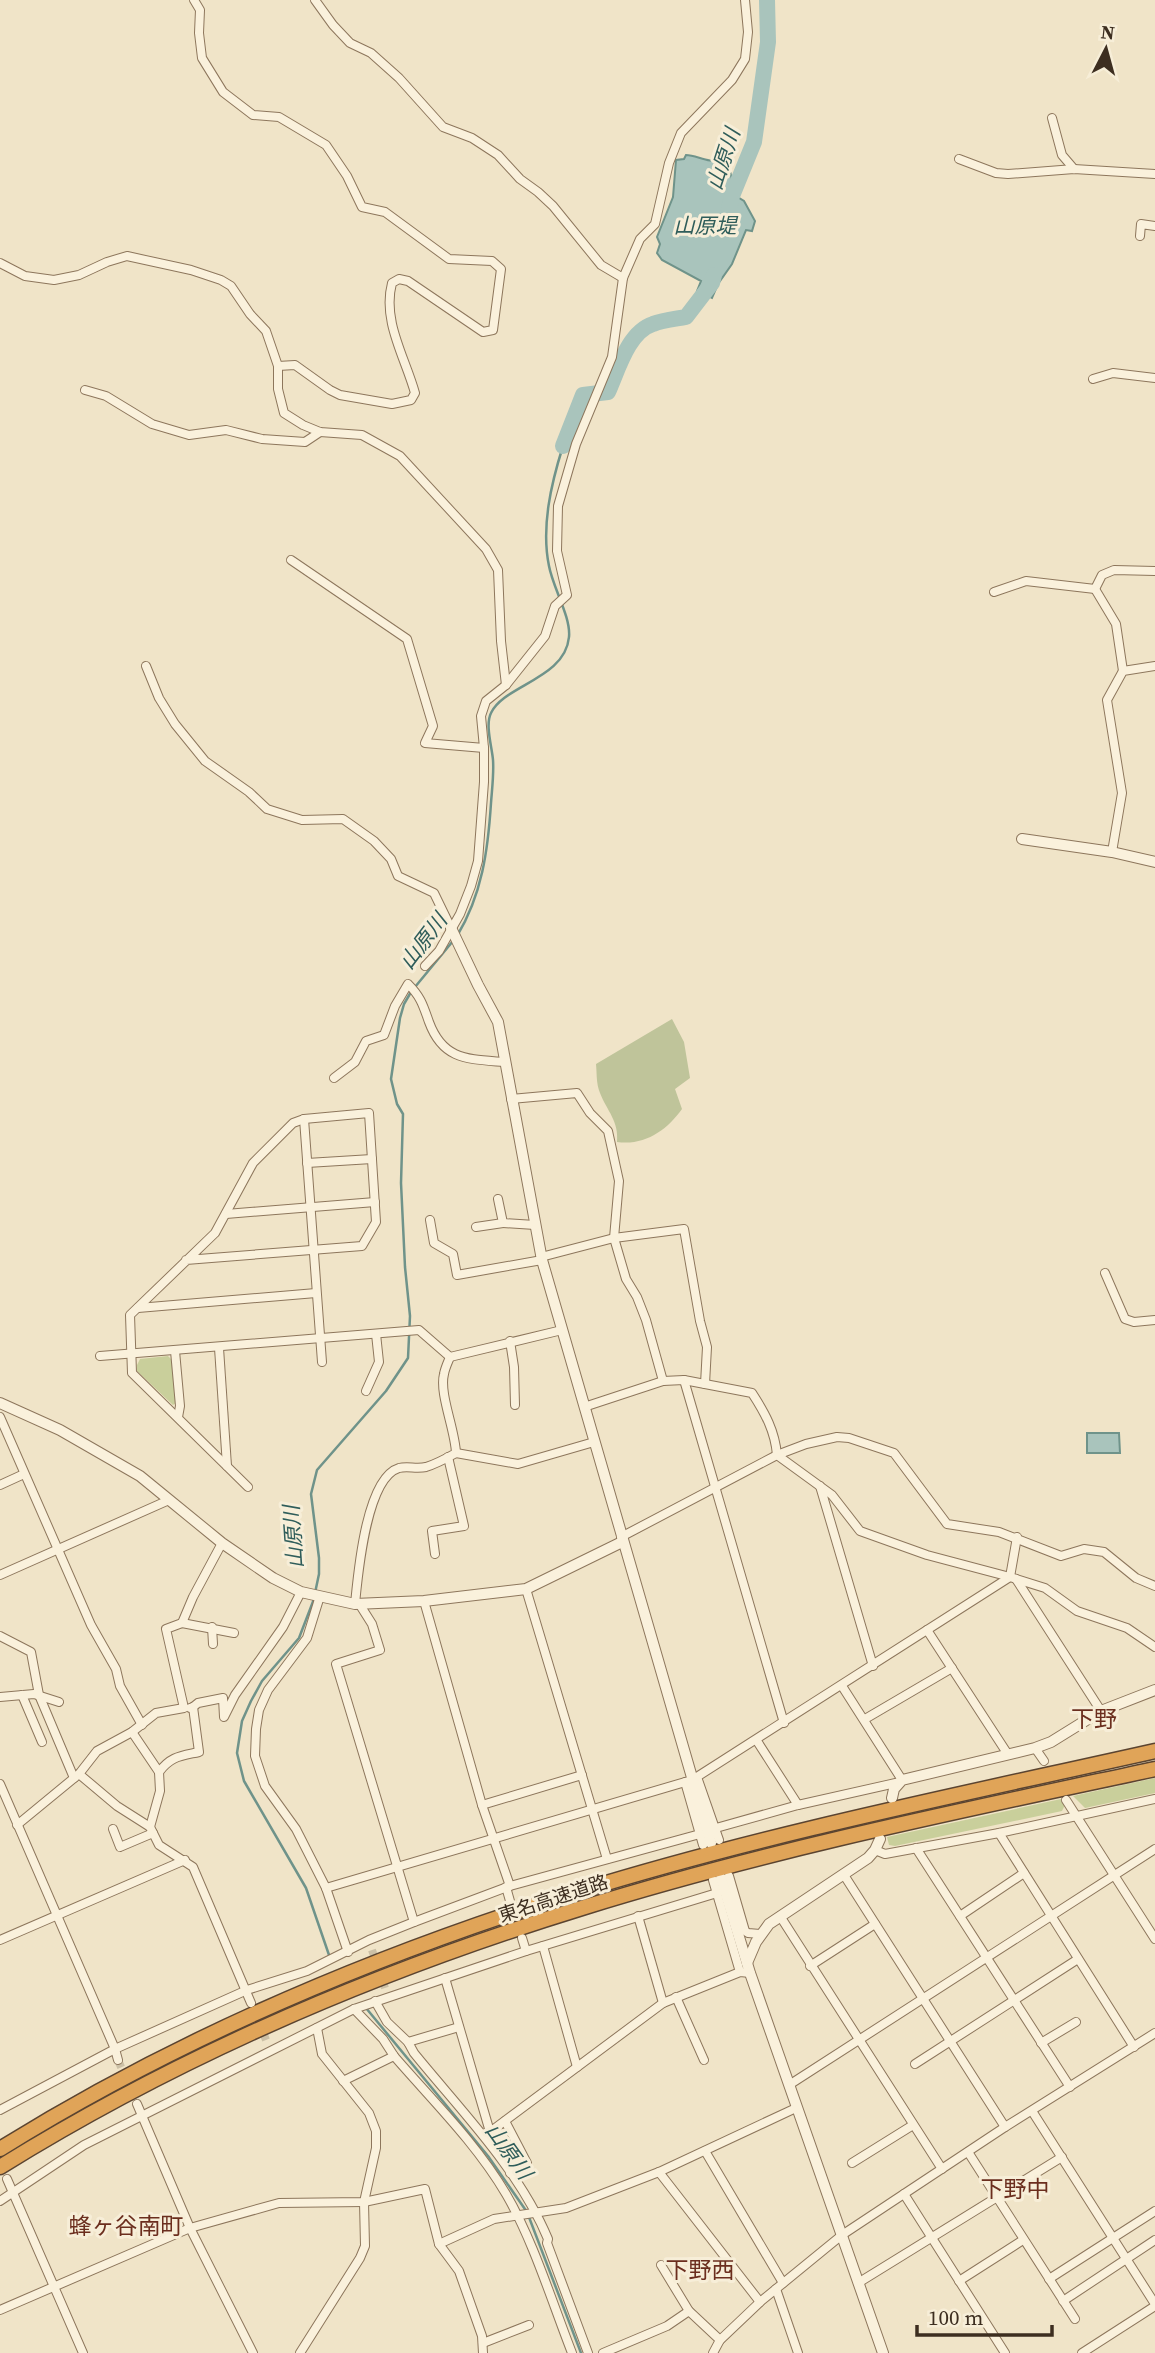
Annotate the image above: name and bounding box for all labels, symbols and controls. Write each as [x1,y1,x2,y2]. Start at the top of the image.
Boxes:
north arrow [1071,14,1141,84]
text: N [1100,18,1116,46]
water label: 山原川 [699,123,747,193]
water label: 山原堤 [674,211,738,240]
water label: 山原川 [392,906,455,975]
water label: 山原川 [276,1503,310,1569]
district label: 下野 [1071,1703,1117,1735]
street label: 東名高速道路 [495,1868,611,1928]
water label: 山原川 [479,2117,540,2187]
district label: 下野中 [981,2173,1050,2205]
district label: 蜂ヶ谷南町 [69,2210,184,2242]
district label: 下野西 [666,2254,735,2286]
scale bar [917,2294,1052,2338]
text: 100 m [928,2303,983,2332]

